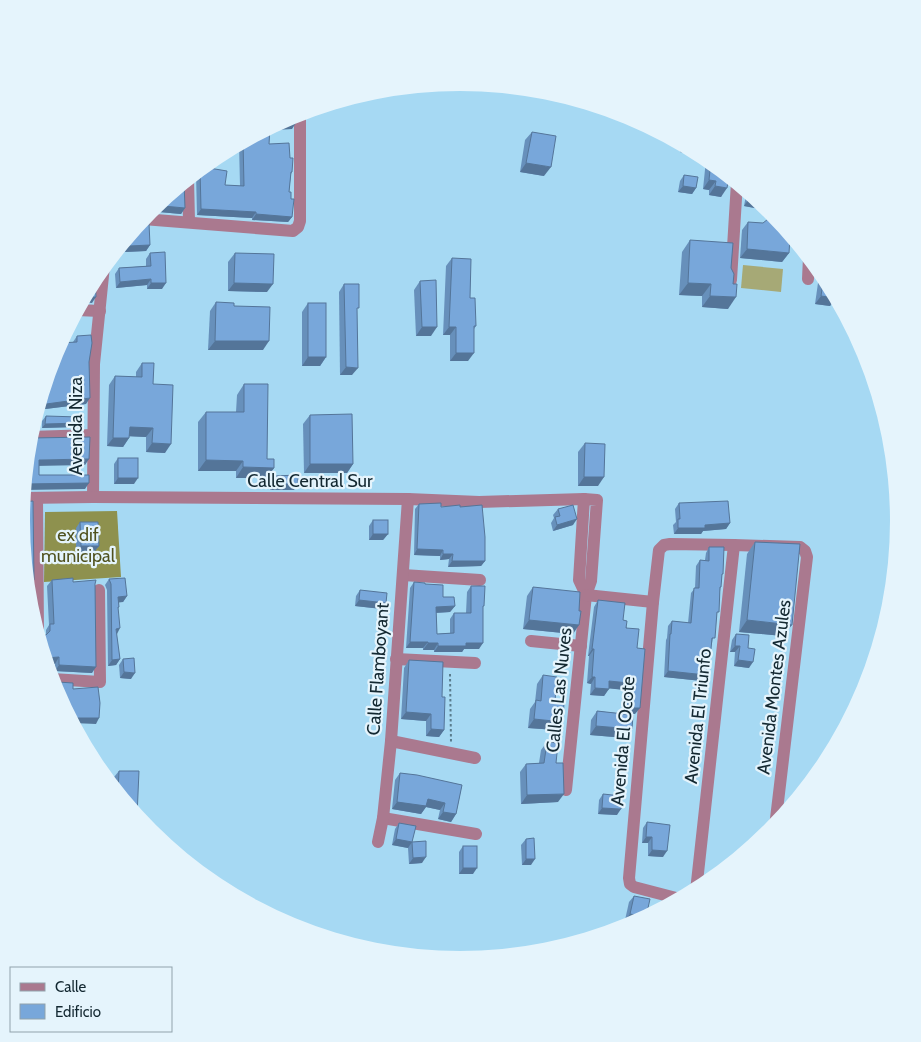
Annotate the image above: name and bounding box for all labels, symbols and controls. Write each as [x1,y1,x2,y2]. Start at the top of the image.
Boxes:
street label: Avenida Niza [65,376,87,475]
street label: Calle Central Sur [247,470,373,492]
park label: ex dif municipal [41,524,116,567]
street label: Avenida Montes Azules [752,598,796,776]
street label: Calle Flamboyant [362,602,394,736]
street label: Calles Las Nuves [542,627,576,753]
street label: Avenida El Triunfo [680,647,716,785]
street label: Avenida El Ocote [606,675,640,807]
legend [10,967,172,1032]
text: Calle [55,978,86,996]
text: Edificio [55,1003,101,1021]

